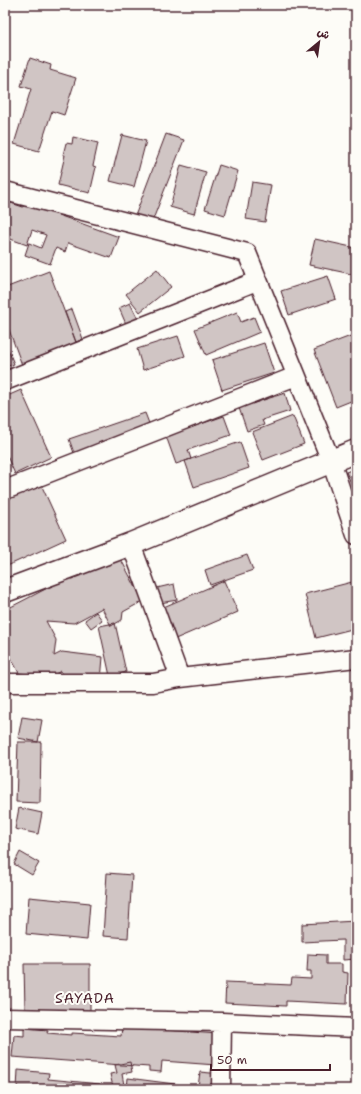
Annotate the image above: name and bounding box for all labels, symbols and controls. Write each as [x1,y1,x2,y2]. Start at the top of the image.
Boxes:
north arrow [299,22,339,62]
text: ش [315,24,333,43]
district label: SAYADA [55,989,115,1007]
scale bar [211,1046,330,1072]
text: 50 m [217,1052,247,1068]

